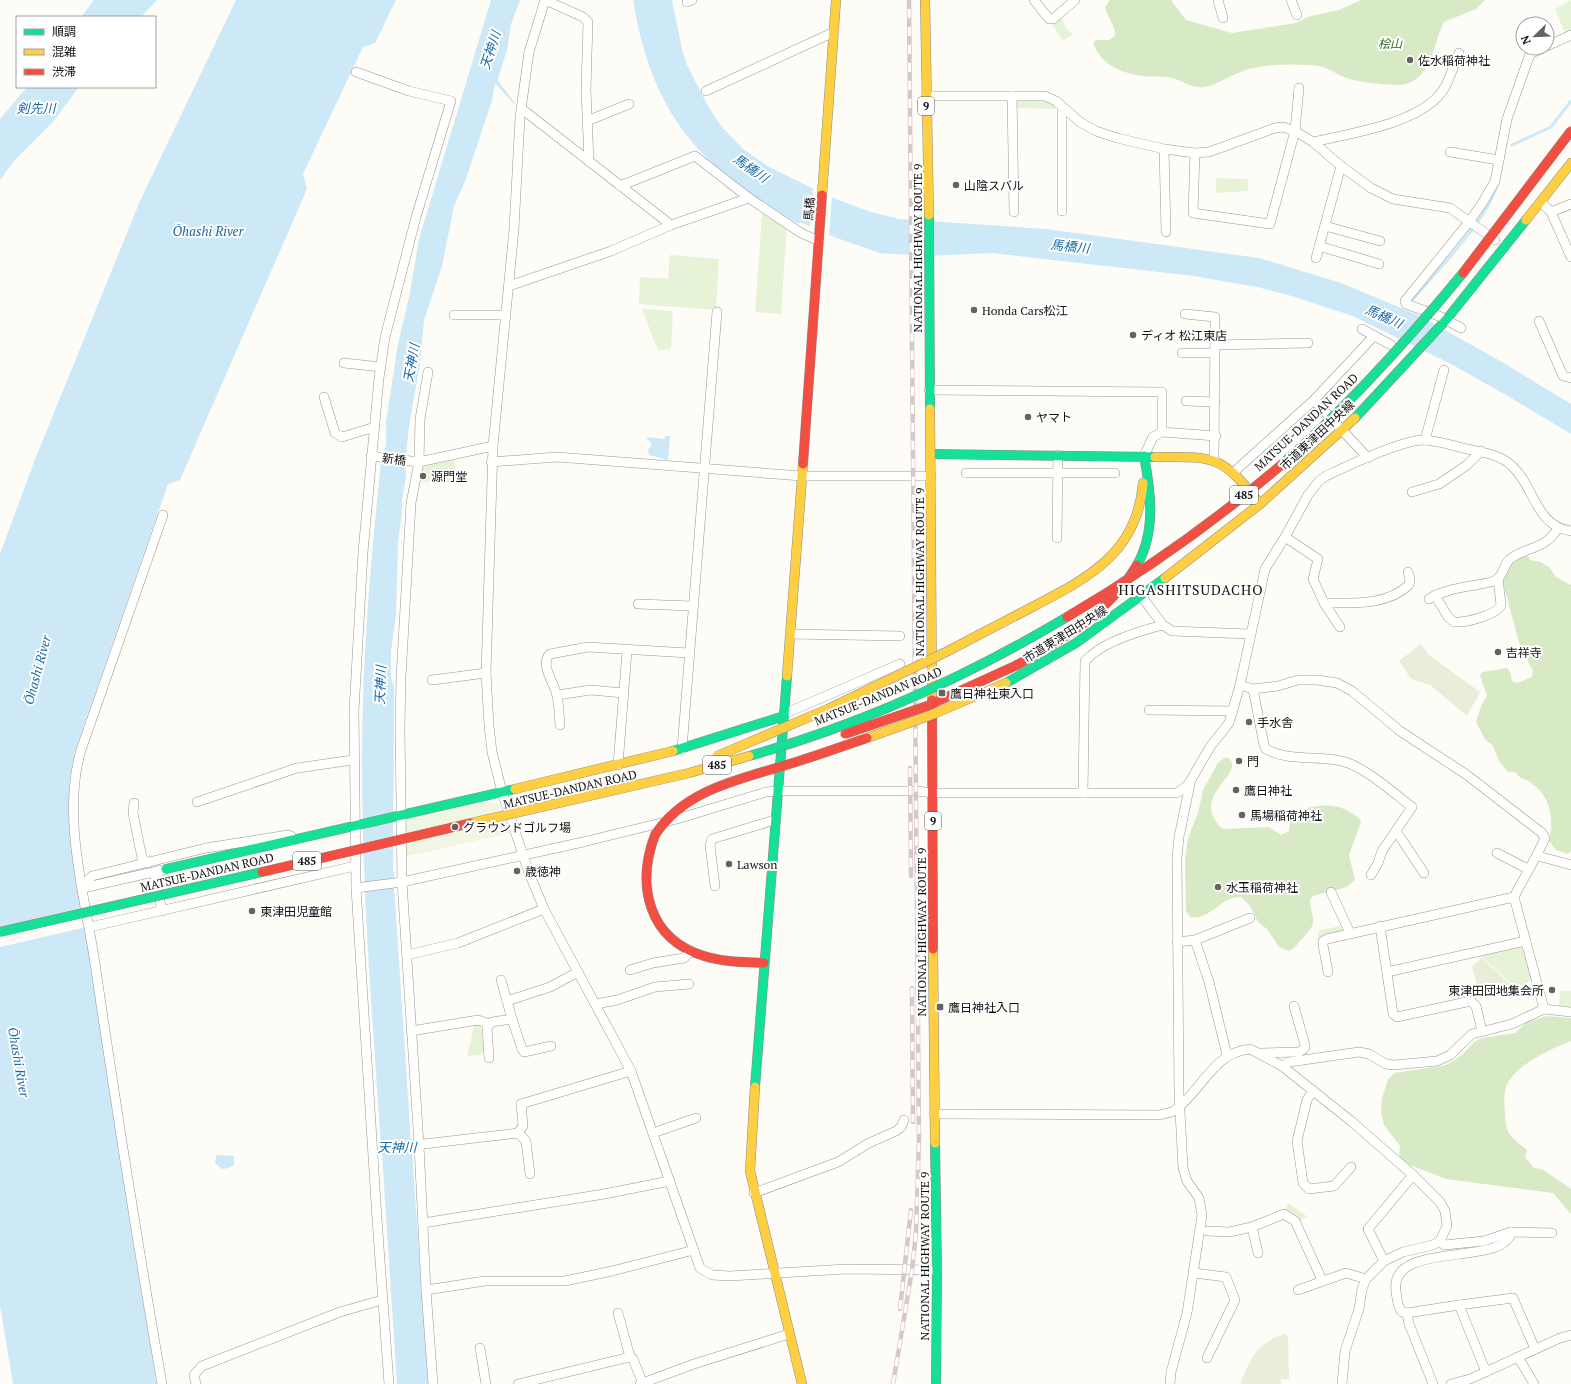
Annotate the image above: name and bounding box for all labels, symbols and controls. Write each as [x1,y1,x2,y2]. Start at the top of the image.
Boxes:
legend [16,16,156,88]
north arrow [1515,16,1555,56]
text: 順調 [52,24,76,39]
water label: 天神川 [475,27,505,71]
text: N [1517,33,1534,46]
park label: 桧山 [1378,36,1403,51]
text: 混雑 [52,44,76,59]
place label: 佐水稲荷神社 [1418,53,1490,68]
marker: 佐水稲荷神社 [1405,55,1415,65]
text: 渋滞 [52,64,76,79]
road number: 9 [918,97,934,115]
water label: 剣先川 [16,99,57,117]
water label: 馬橋川 [730,149,774,188]
street label: NATIONAL HIGHWAY ROUTE 9 [910,164,925,332]
place label: 山陰スバル [964,178,1024,193]
marker: 山陰スバル [951,180,961,190]
street label: 馬橋 [800,196,818,222]
water label: Ōhashi River [172,222,245,240]
water label: 馬橋川 [1050,235,1092,257]
water label: 馬橋川 [1363,300,1407,333]
place label: Honda Cars松江 [982,303,1068,318]
marker: Honda Cars松江 [969,305,979,315]
place label: ディオ 松江東店 [1141,328,1227,343]
marker: ディオ 松江東店 [1128,330,1138,340]
water label: 天神川 [399,340,424,384]
street label: MATSUE-DANDAN ROAD [1251,370,1361,474]
street label: 市道東津田中央線 [1277,397,1357,473]
place label: ヤマト [1036,410,1072,425]
marker: ヤマト [1023,412,1033,422]
street label: 新橋 [381,450,407,468]
place label: 源門堂 [431,469,467,484]
marker: 源門堂 [418,471,428,481]
road number: 485 [1230,486,1258,504]
street label: NATIONAL HIGHWAY ROUTE 9 [912,488,927,656]
district label: HIGASHITSUDACHO [1118,580,1264,599]
street label: 市道東津田中央線 [1020,602,1110,666]
water label: Ōhashi River [19,632,55,707]
place label: 吉祥寺 [1506,645,1542,660]
marker: 吉祥寺 [1493,647,1503,657]
water label: 天神川 [370,663,390,705]
street label: MATSUE-DANDAN ROAD [812,663,944,729]
place label: 鷹日神社東入口 [950,686,1034,701]
marker: 鷹日神社東入口 [937,688,947,698]
place label: 手水舎 [1257,715,1293,730]
marker: 手水舎 [1244,717,1254,727]
place label: 門 [1247,754,1259,769]
road number: 485 [703,756,731,774]
marker: 門 [1234,756,1244,766]
street label: MATSUE-DANDAN ROAD [502,766,638,812]
place label: 鷹日神社 [1244,783,1292,798]
marker: 鷹日神社 [1231,785,1241,795]
place label: 馬場稲荷神社 [1250,808,1322,823]
marker: 馬場稲荷神社 [1237,810,1247,820]
road number: 9 [925,812,941,830]
place label: グラウンドゴルフ場 [463,820,571,835]
marker: グラウンドゴルフ場 [450,822,460,832]
street label: NATIONAL HIGHWAY ROUTE 9 [914,848,929,1016]
street label: MATSUE-DANDAN ROAD [139,849,275,895]
road number: 485 [293,852,321,870]
place label: Lawson [737,857,777,872]
marker: Lawson [724,859,734,869]
place label: 歳徳神 [525,864,561,879]
marker: 歳徳神 [512,866,522,876]
place label: 水玉稲荷神社 [1226,880,1298,895]
marker: 水玉稲荷神社 [1213,882,1223,892]
place label: 東津田児童館 [260,904,332,919]
marker: 東津田児童館 [247,906,257,916]
place label: 東津田団地集会所 [1448,983,1544,998]
marker: 東津田団地集会所 [1547,985,1557,995]
place label: 鷹日神社入口 [948,1000,1020,1015]
marker: 鷹日神社入口 [935,1002,945,1012]
water label: Ōhashi River [4,1025,34,1100]
water label: 天神川 [377,1138,418,1156]
street label: NATIONAL HIGHWAY ROUTE 9 [917,1172,932,1340]

